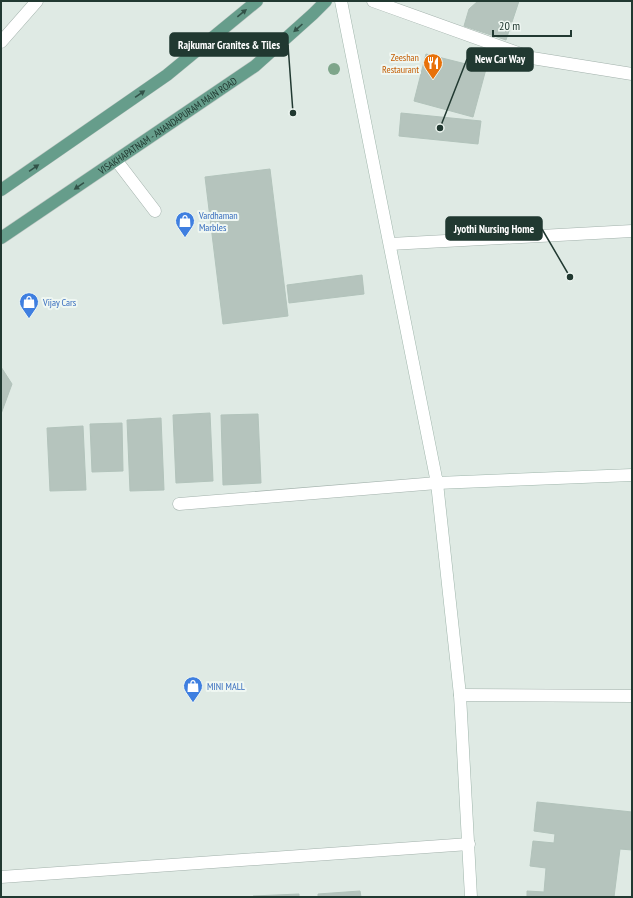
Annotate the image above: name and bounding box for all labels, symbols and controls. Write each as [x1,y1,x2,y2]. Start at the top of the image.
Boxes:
one-way arrow [237,9,248,18]
scale bar [493,12,571,38]
text: 20 m [499,18,520,33]
one-way arrow [293,23,302,32]
callout: Rajkumar Granites & Tiles [170,33,288,56]
text: Rajkumar Granites & Tiles [178,38,280,52]
callout: New Car Way [467,48,533,71]
place label: Zeeshan Restaurant [382,51,419,76]
restaurant icon: Zeeshan Restaurant [422,52,444,80]
text: New Car Way [475,52,526,66]
street label: VISAKHAPATNAM - ANANDAPURAM MAIN ROAD [95,74,239,177]
one-way arrow [135,90,146,98]
one-way arrow [28,164,39,172]
one-way arrow [74,182,84,190]
place label: Vardhaman Marbles [198,209,238,234]
shop icon: Vardhaman Marbles [174,210,196,238]
callout: Jyothi Nursing Home [446,217,542,240]
text: Jyothi Nursing Home [453,222,535,236]
shop icon: Vijay Cars [18,291,40,319]
place label: Vijay Cars [42,296,77,309]
shop icon: MINI MALL [182,675,204,703]
place label: MINI MALL [207,680,246,693]

